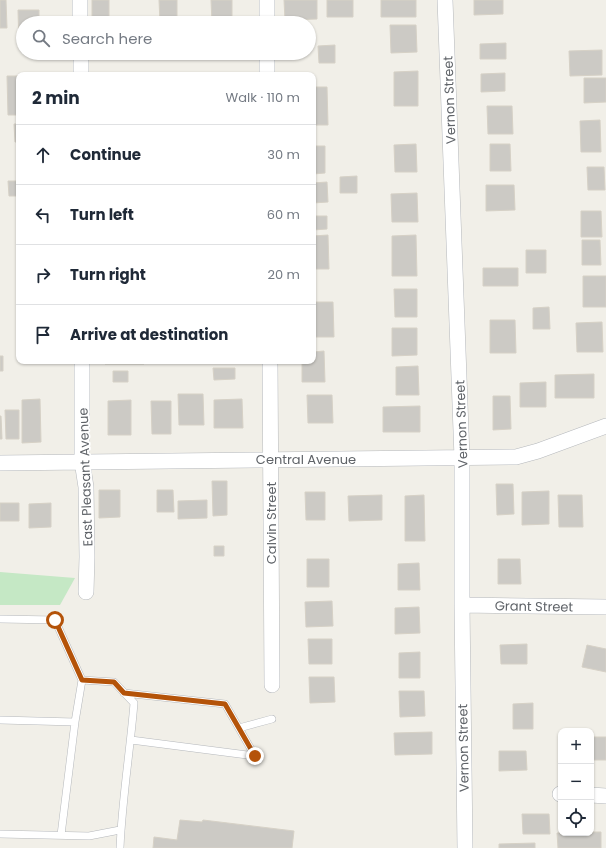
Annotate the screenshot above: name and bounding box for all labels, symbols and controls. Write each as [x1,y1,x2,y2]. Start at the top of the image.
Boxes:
search box [16,16,316,60]
icon: search [30,27,52,49]
text: Search here [62,28,152,49]
street label: Vernon Street [438,55,461,144]
text: 2 min [32,86,80,110]
text: Walk · 110 m [226,88,300,107]
icon: ahead [32,144,54,166]
text: Continue [70,144,141,165]
text: 30 m [267,145,300,164]
icon: left [32,204,54,226]
text: Turn left [70,204,134,225]
text: 60 m [267,205,300,224]
icon: right [32,264,54,286]
text: Turn right [70,264,146,285]
text: 20 m [267,265,300,284]
icon: arrive [32,324,54,346]
text: Arrive at destination [70,324,228,345]
street label: Vernon Street [450,379,473,468]
street label: East Pleasant Avenue [74,407,97,547]
street label: Central Avenue [256,450,356,469]
street label: Calvin Street [262,482,281,564]
street label: Grant Street [495,596,574,617]
route start [46,611,64,629]
street label: Vernon Street [453,703,474,792]
map controls [558,728,594,836]
button: + [558,728,594,764]
route end [246,747,264,765]
button: − [558,764,594,800]
button: locate [558,800,594,836]

